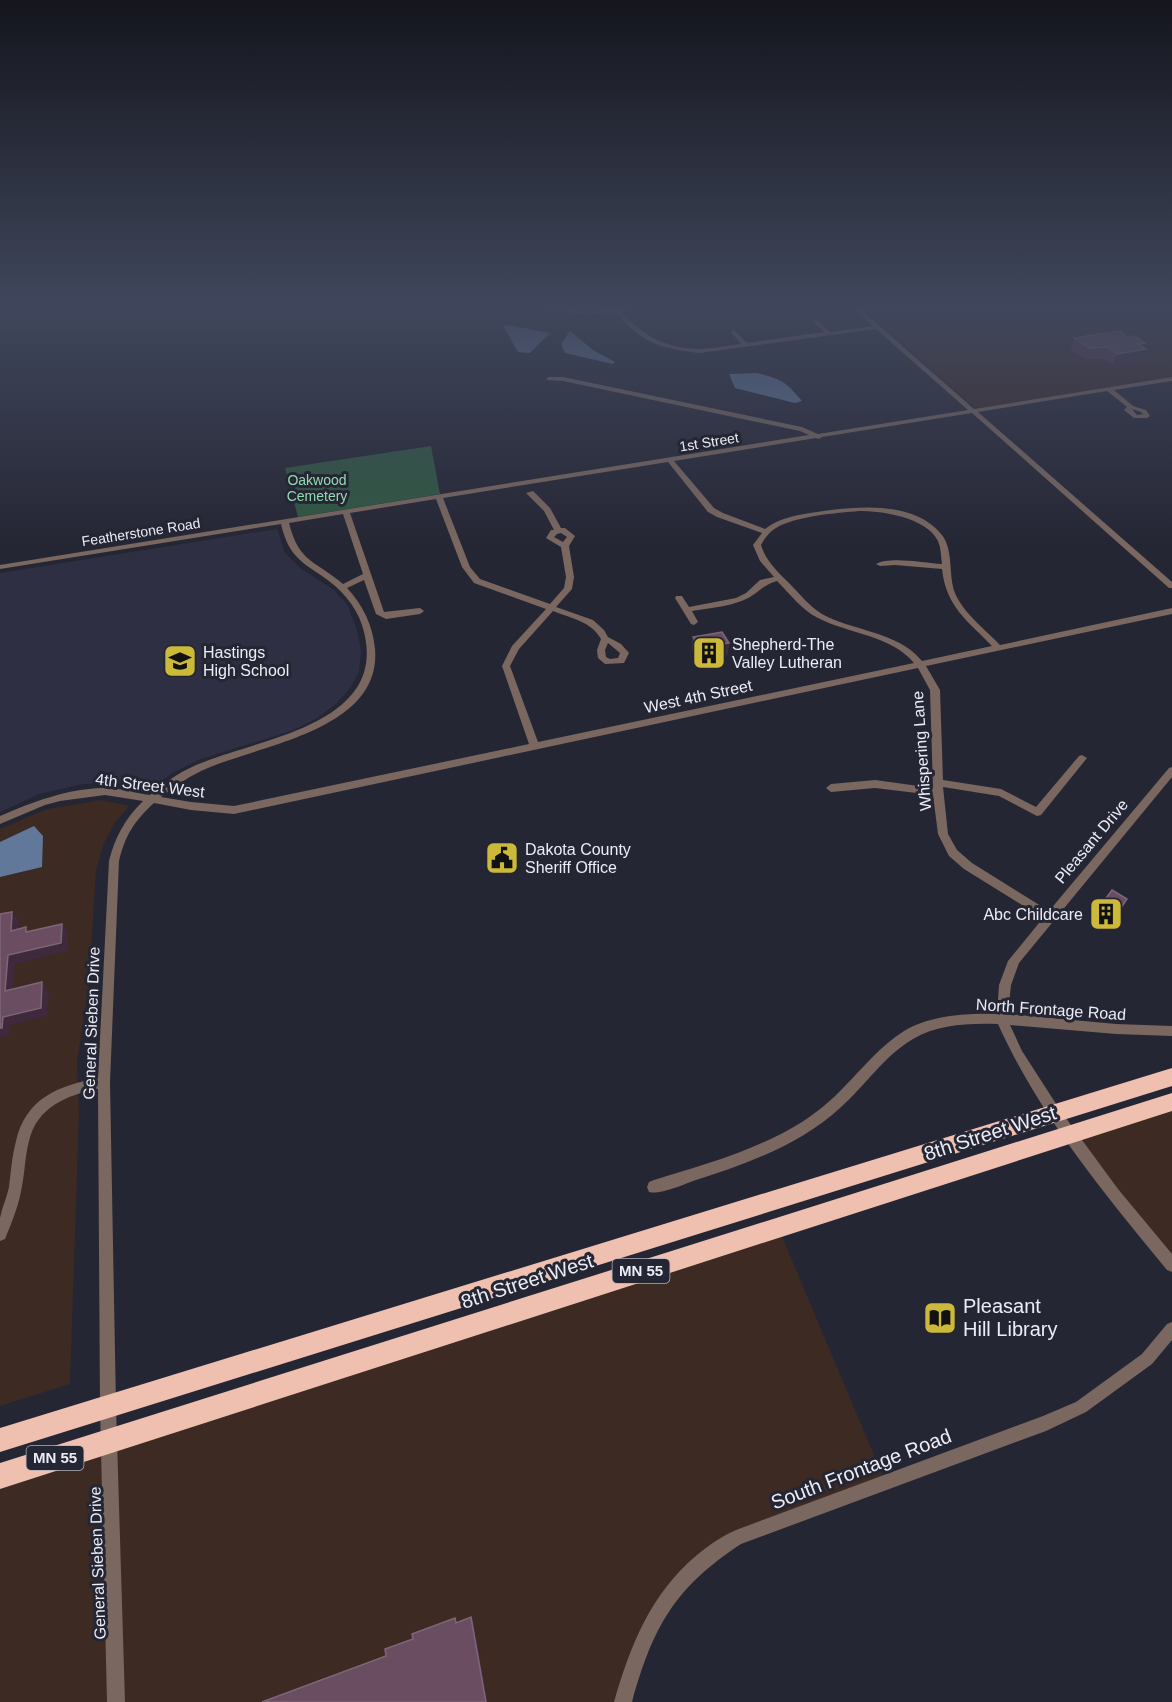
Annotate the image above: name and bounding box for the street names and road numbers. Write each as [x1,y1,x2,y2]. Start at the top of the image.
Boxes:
street label: 1st Street [678,429,740,455]
street label: Featherstone Road [81,515,201,549]
street label: West 4th Street [643,677,754,716]
street label: Whispering Lane [909,690,934,811]
street label: 4th Street West [94,770,206,801]
street label: Pleasant Drive [1051,796,1131,887]
street label: General Sieben Drive [80,946,103,1100]
street label: North Frontage Road [975,996,1127,1023]
street label: 8th Street West [921,1101,1059,1165]
street label: 8th Street West [458,1249,596,1313]
road number: MN 55 [612,1259,670,1283]
street label: South Frontage Road [768,1424,954,1514]
road number: MN 55 [26,1446,84,1470]
street label: General Sieben Drive [86,1486,109,1640]

